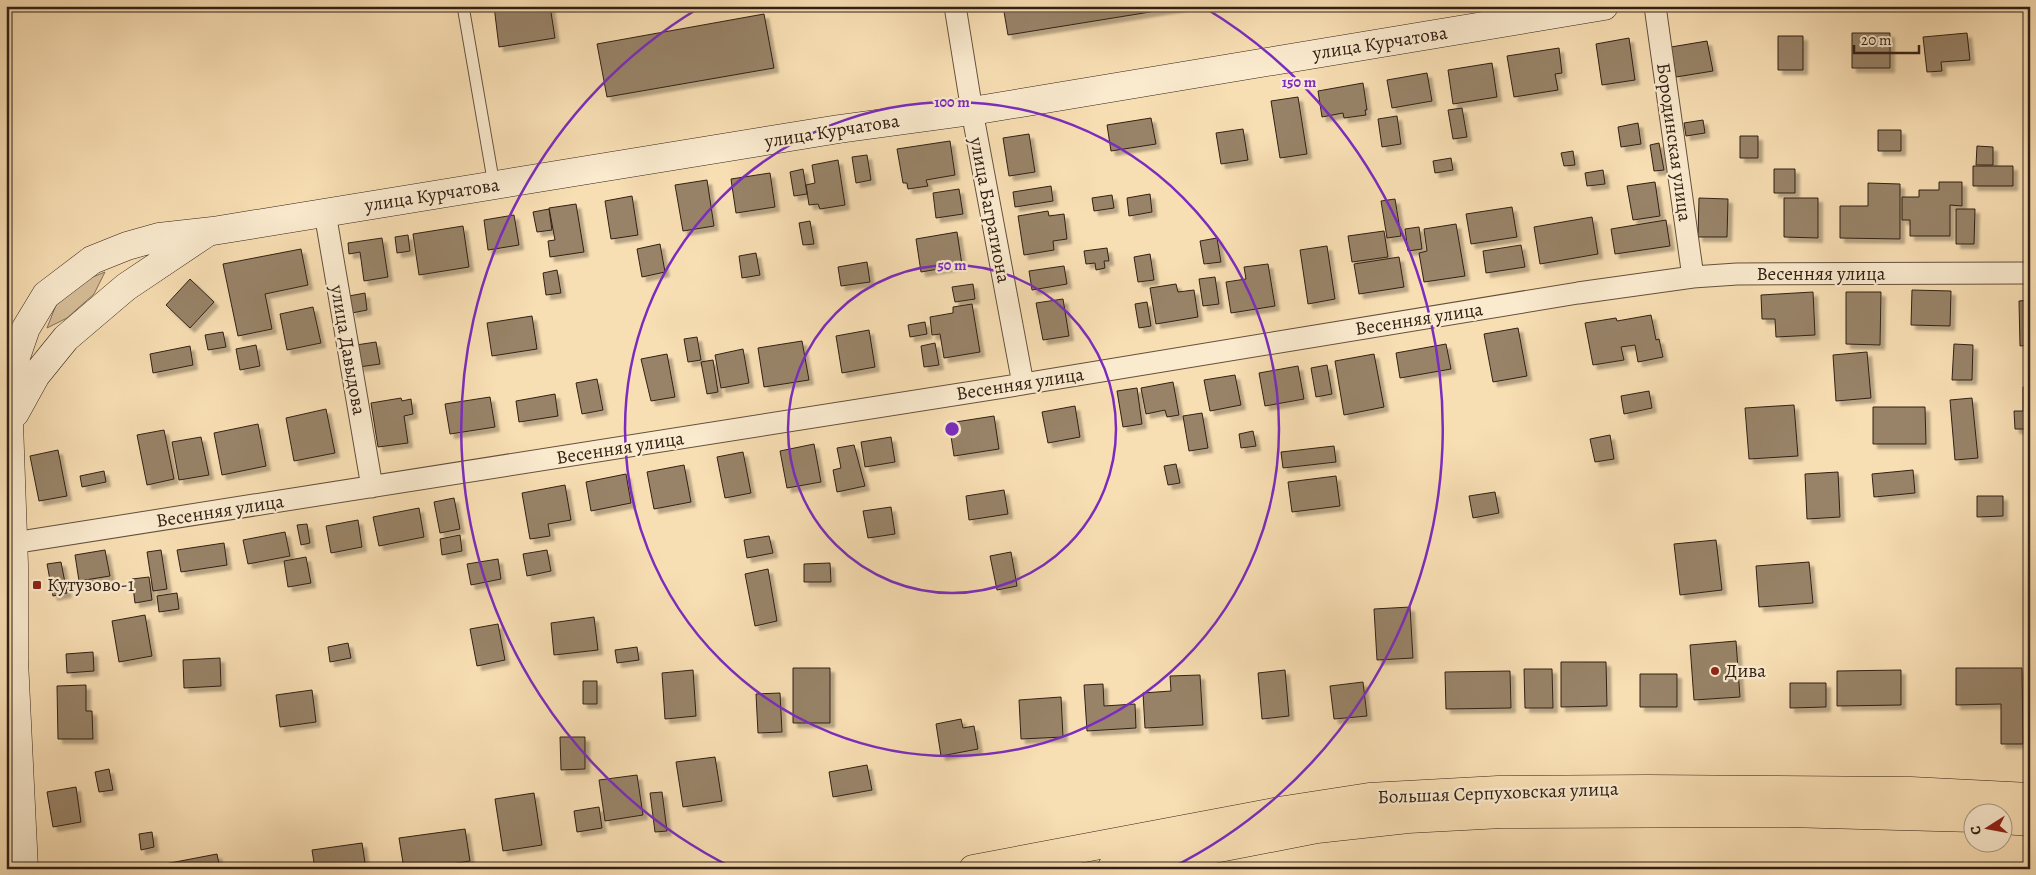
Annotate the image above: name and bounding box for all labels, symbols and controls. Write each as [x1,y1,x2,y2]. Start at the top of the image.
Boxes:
street label: улица Курчатова [1310,19,1449,67]
scale bar [1854,22,1918,54]
text: 20 m [1861,30,1892,50]
street label: Бородинская улица [1650,61,1698,223]
text: 150 m [1282,72,1317,92]
text: 100 m [934,92,970,112]
street label: улица Курчатова [762,107,901,155]
street label: улица Багратиона [963,134,1017,285]
street label: улица Курчатова [362,171,501,219]
text: 50 m [937,255,967,275]
street label: Весенняя улица [1756,261,1886,287]
street label: улица Давыдова [324,282,372,417]
street label: Весенняя улица [1353,296,1485,342]
street label: Весенняя улица [954,361,1086,407]
centre of rings [943,420,961,438]
street label: Весенняя улица [554,425,686,471]
street label: Весенняя улица [154,488,286,534]
place label: Кутузово-1 [47,572,135,598]
marker: Кутузово-1 [31,579,43,591]
place label: Дива [1725,658,1766,684]
marker: Дива [1709,665,1721,677]
street label: Большая Серпуховская улица [1377,776,1619,810]
north arrow [1964,802,2014,852]
text: С [1966,824,1986,836]

